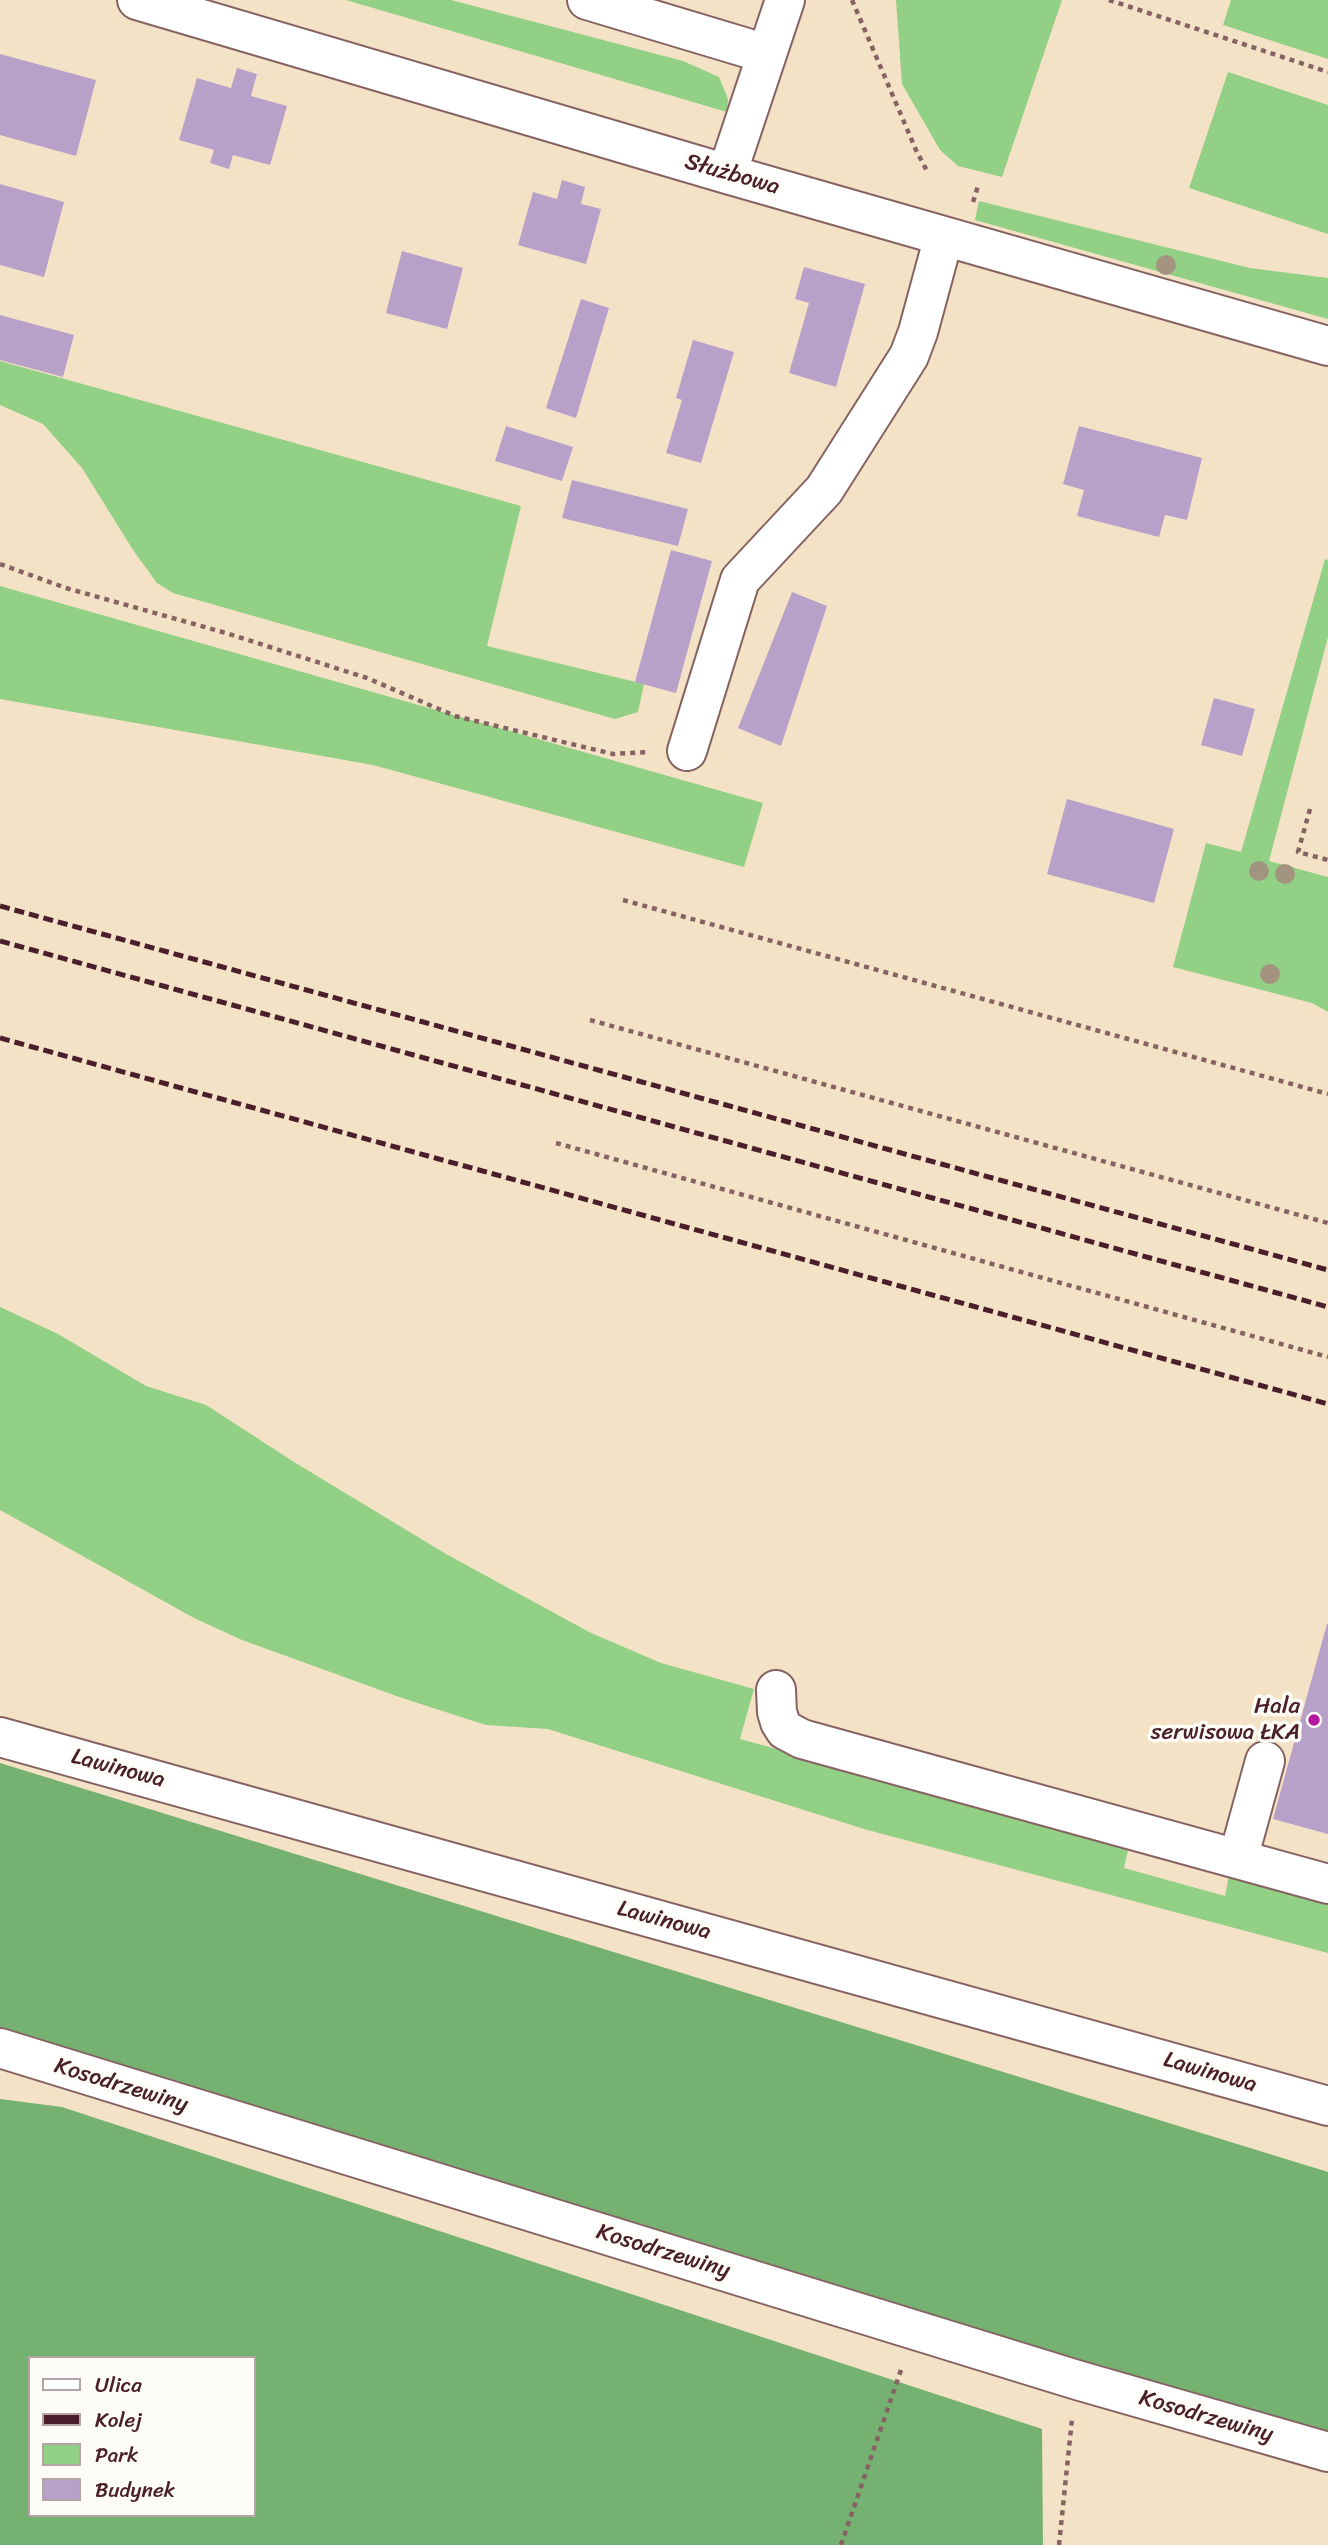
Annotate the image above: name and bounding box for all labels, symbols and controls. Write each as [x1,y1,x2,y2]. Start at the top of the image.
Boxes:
street label: Służbowa [682,148,782,202]
place label: Hala serwisowa ŁKA [1151,1693,1300,1747]
marker: Hala serwisowa ŁKA [1306,1712,1322,1728]
street label: Lawinowa [68,1743,168,1795]
street label: Lawinowa [614,1895,714,1947]
street label: Lawinowa [1160,2047,1260,2099]
street label: Kosodrzewiny [51,2053,191,2119]
street label: Kosodrzewiny [593,2219,733,2285]
legend [28,2356,256,2517]
text: Ulica [95,2366,142,2404]
street label: Kosodrzewiny [1136,2385,1276,2449]
text: Kolej [95,2401,142,2439]
text: Park [95,2436,138,2474]
text: Budynek [95,2471,175,2509]

